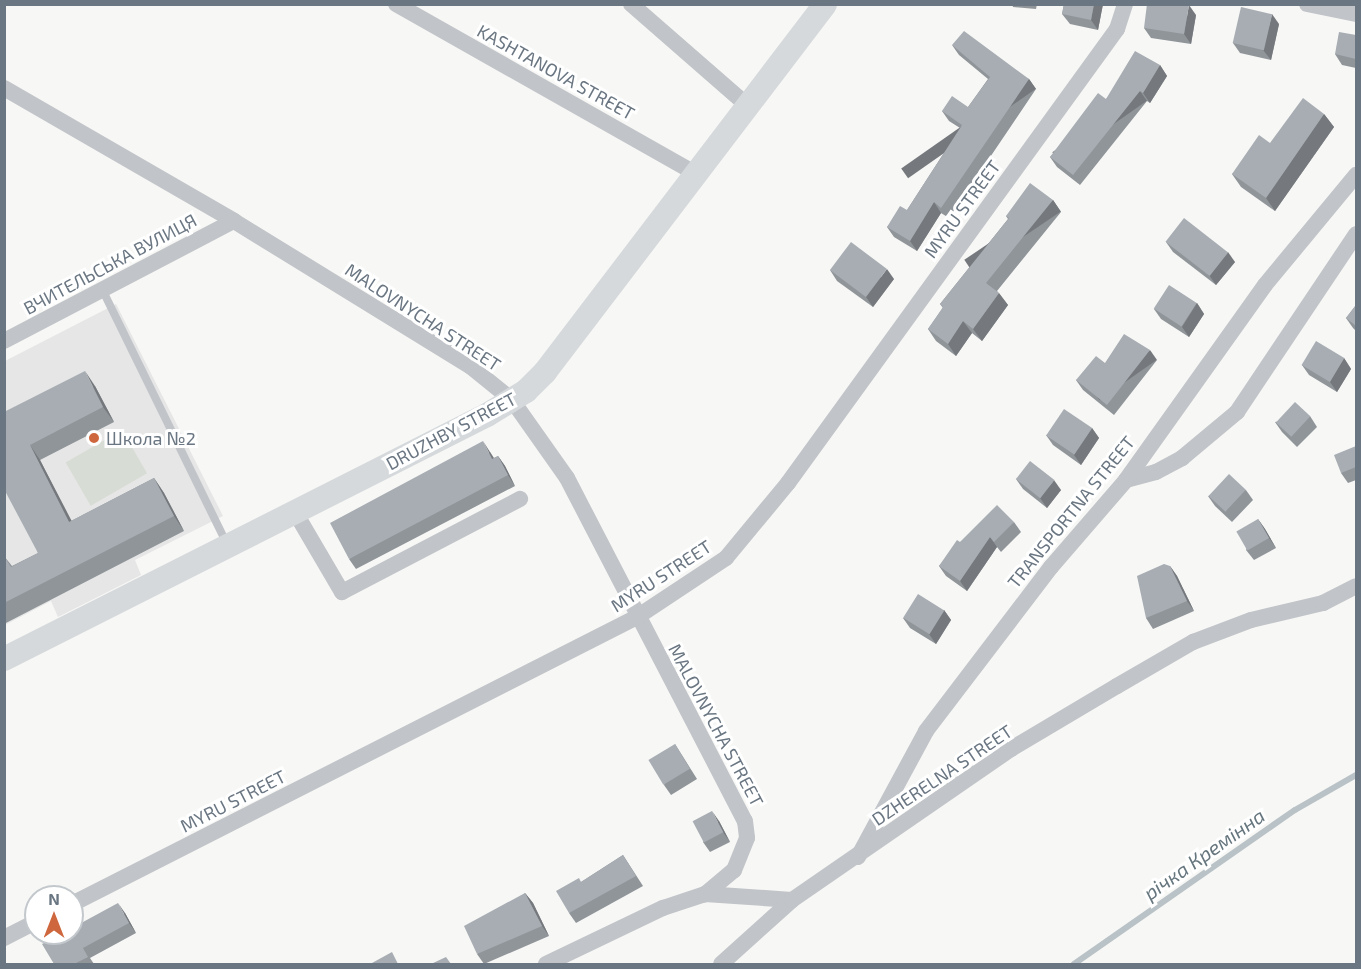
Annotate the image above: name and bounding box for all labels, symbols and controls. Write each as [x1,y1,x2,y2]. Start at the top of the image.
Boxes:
street label: KASHTANOVA STREET [473,20,639,124]
street label: MYRU STREET [919,156,1005,262]
street label: ВЧИТЕЛЬСЬКА ВУЛИЦЯ [20,209,200,319]
street label: MALOVNYCHA STREET [341,259,505,375]
street label: DRUZHBY STREET [382,387,520,475]
place label: Школа №2 [106,427,196,449]
marker: Школа №2 [87,431,101,445]
street label: TRANSPORTNA STREET [1003,431,1139,593]
street label: MYRU STREET [607,536,715,616]
street label: MALOVNYCHA STREET [664,640,768,810]
street label: DZHERELNA STREET [868,720,1016,830]
street label: MYRU STREET [177,765,289,837]
water label: річка Кремінна [1139,803,1269,905]
north arrow [24,885,84,945]
text: N [48,889,60,908]

